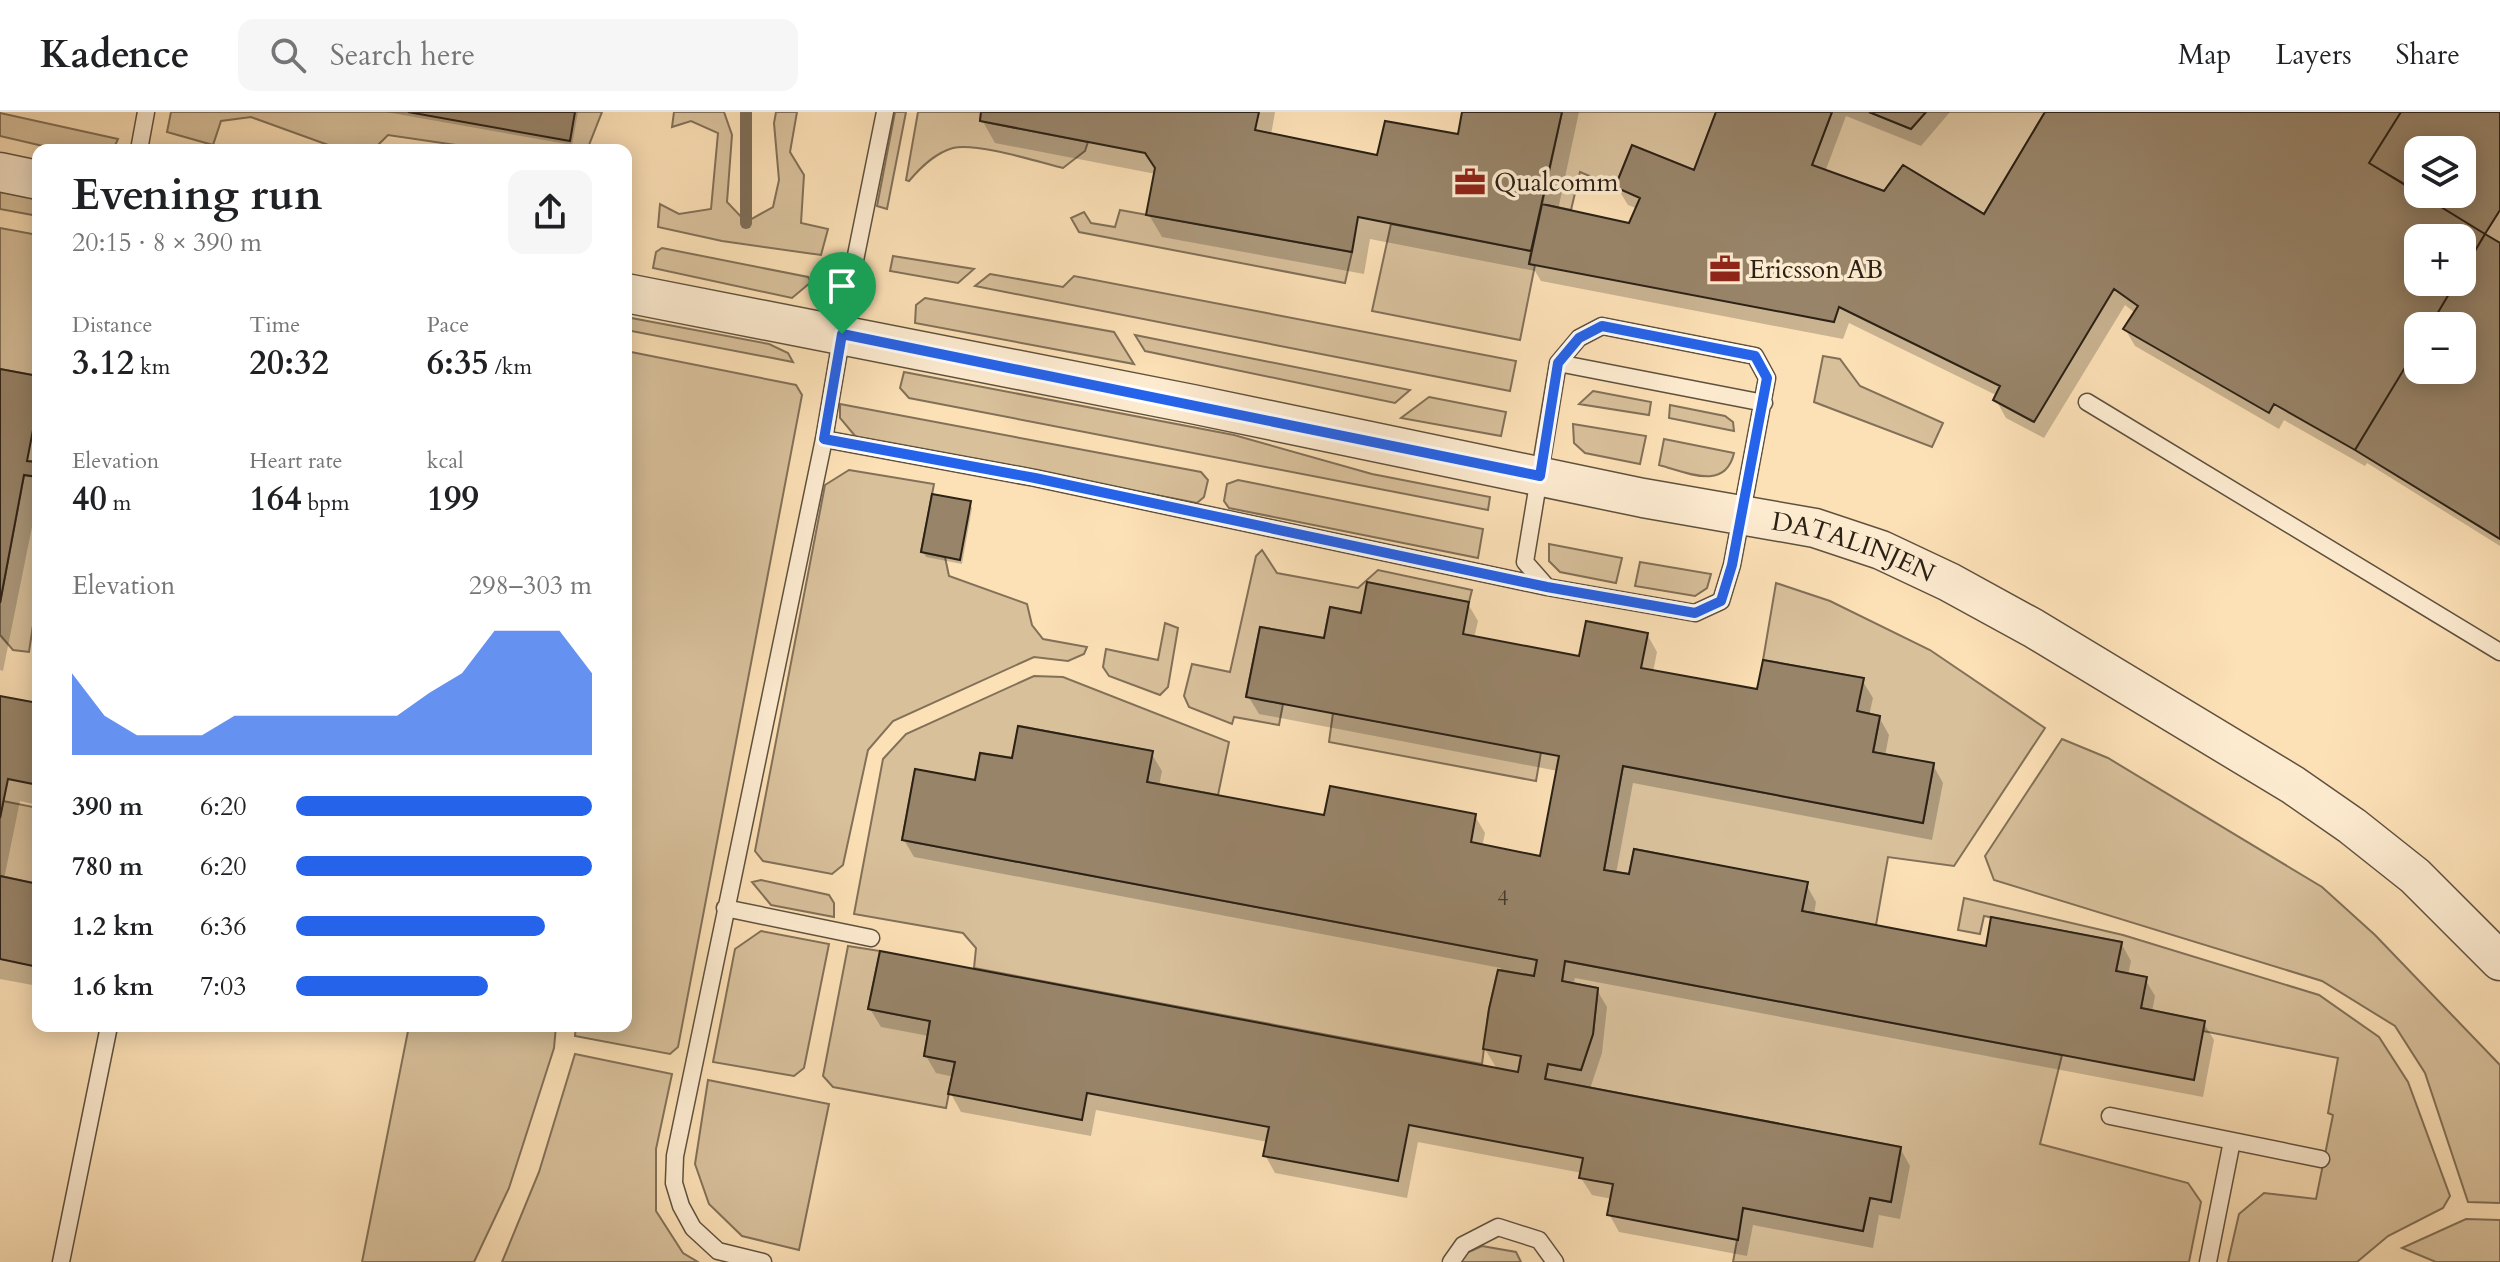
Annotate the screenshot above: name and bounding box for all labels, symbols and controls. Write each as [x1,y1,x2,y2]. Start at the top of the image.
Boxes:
search box [238,19,798,91]
text: Kadence [40,29,190,81]
icon: search [266,33,310,77]
text: Search here [330,35,475,76]
text: Map [2178,36,2231,74]
text: Layers [2275,36,2352,74]
text: Share [2396,36,2460,74]
map controls [2404,136,2476,384]
button: layers [2404,136,2476,208]
text: Evening run [72,165,322,225]
office icon: Qualcomm [1453,165,1487,199]
place label: Qualcomm [1494,165,1618,200]
button: share [508,170,592,254]
button: + [2404,224,2476,296]
text: 20:15 · 8 × 390 m [72,225,262,260]
pin [808,252,876,334]
office icon: Ericsson AB [1708,252,1742,286]
place label: Ericsson AB [1749,252,1883,287]
icon: arrive [820,264,864,308]
text: Distance [72,310,152,340]
text: Time [249,310,300,340]
text: Pace [427,310,469,340]
button: − [2404,312,2476,384]
text: 3.12 [72,340,134,386]
text: 20:32 [249,340,329,386]
text: 6:35 [427,340,489,386]
text: km [134,352,170,382]
text: /km [489,352,532,382]
text: Elevation [72,446,159,476]
text: Heart rate [249,446,343,476]
text: kcal [427,446,464,476]
text: 40 [72,476,107,522]
text: 164 [249,476,302,522]
text: 199 [427,476,479,522]
text: m [107,488,131,518]
text: bpm [302,488,350,518]
street label: DATALINJEN [1769,504,1941,591]
text: Elevation [72,568,175,603]
text: 298–303 m [469,568,592,603]
text: 390 m [72,789,143,824]
text: 6:20 [200,789,247,824]
text: 780 m [72,849,143,884]
text: 6:20 [200,849,247,884]
house number: 4 [1497,883,1509,913]
text: 1.2 km [72,909,153,944]
text: 6:36 [200,909,247,944]
text: 1.6 km [72,969,153,1004]
text: 7:03 [200,969,247,1004]

